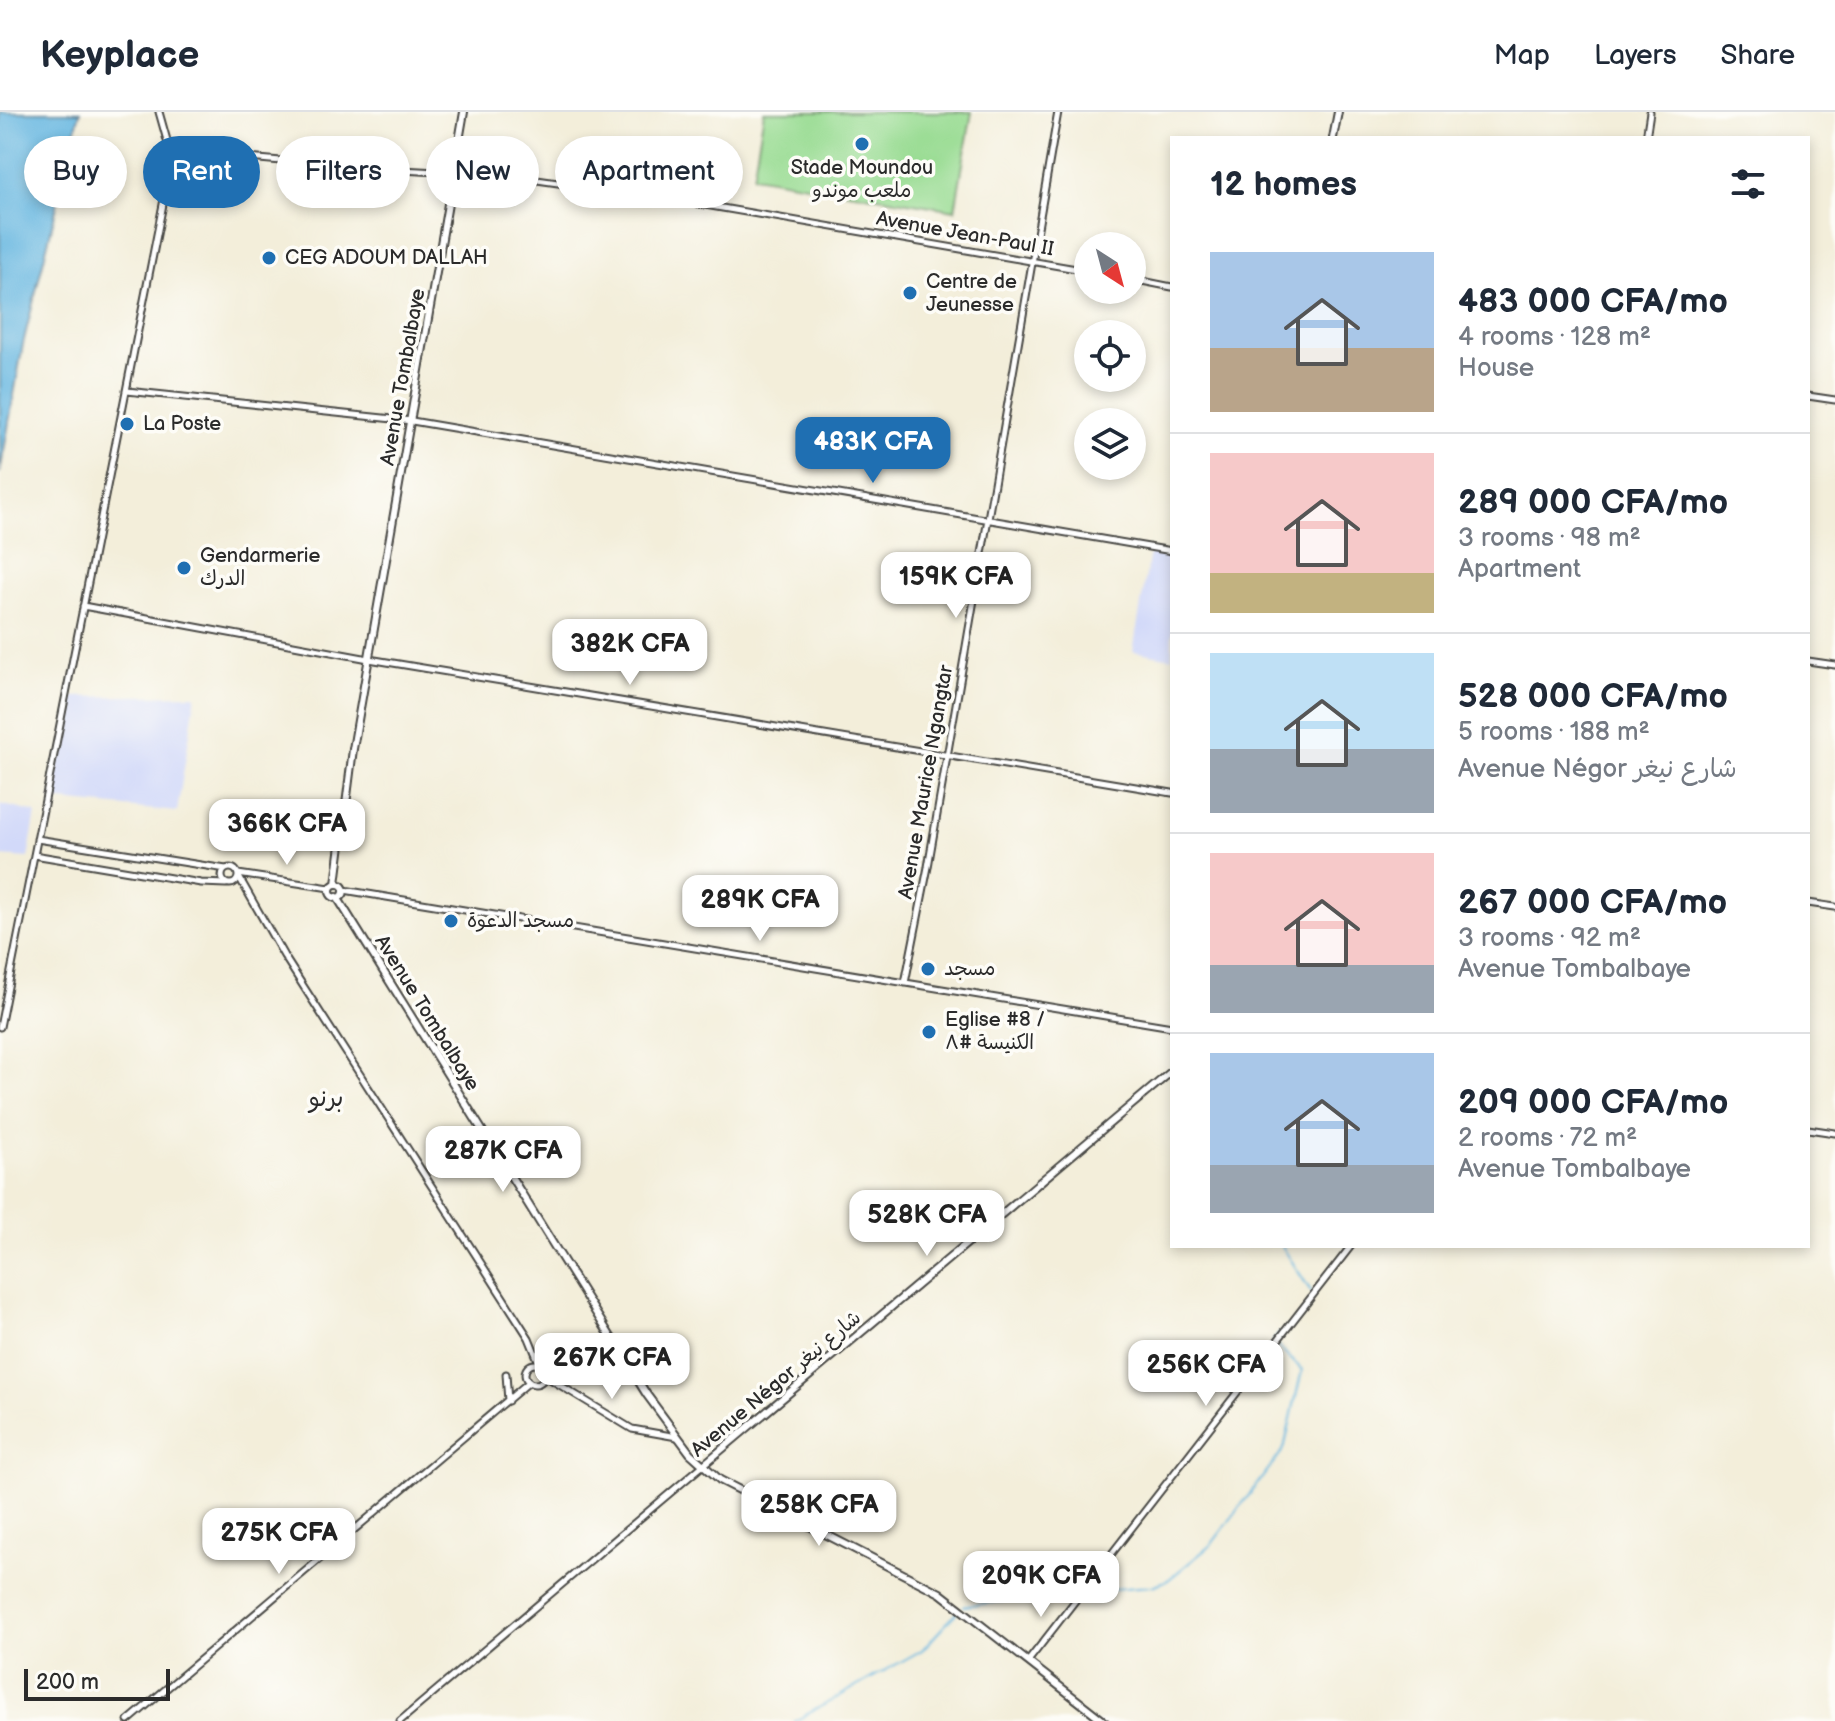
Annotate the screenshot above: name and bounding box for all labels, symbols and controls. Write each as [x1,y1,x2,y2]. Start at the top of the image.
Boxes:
text: Keyplace [40,33,199,78]
text: Map [1494,39,1550,72]
text: Layers [1594,39,1677,72]
text: Share [1721,39,1795,72]
marker: Stade Moundou ملعب موندو [853,135,871,153]
chip: Buy [24,136,127,208]
chip: Rent [143,136,260,208]
chip: Filters [276,136,410,208]
chip: New [426,136,539,208]
chip: Apartment [555,136,743,208]
place label: Stade Moundou ملعب موندو [791,156,933,203]
icon: filters [1726,162,1770,206]
text: 12 homes [1210,164,1357,205]
street label: Avenue Jean-Paul II [874,207,1056,261]
north arrow [1074,232,1146,304]
map controls [1074,232,1146,480]
place label: CEG ADOUM DALLAH [285,246,488,270]
marker: CEG ADOUM DALLAH [260,249,278,267]
place label: Centre de Jeunesse [926,270,1017,317]
text: 483 000 CFA/mo [1458,281,1728,322]
marker: Centre de Jeunesse [901,284,919,302]
icon: home [1274,284,1370,380]
street label: Avenue Tombalbaye [376,287,430,467]
button: locate [1074,320,1146,392]
text: 4 rooms · 128 m² [1458,322,1651,353]
text: House [1458,353,1534,384]
button: layers [1074,408,1146,480]
place label: La Poste [143,412,221,436]
marker: La Poste [118,415,136,433]
pin: 483K CFA [790,417,956,485]
text: 483K CFA [813,427,933,458]
text: 289 000 CFA/mo [1458,482,1728,523]
icon: home [1274,485,1370,581]
text: 3 rooms · 98 m² [1458,523,1641,554]
place label: Gendarmerie الدرك [200,544,320,591]
pin: 159K CFA [873,552,1039,620]
text: Apartment [1458,554,1581,585]
marker: Gendarmerie الدرك [175,559,193,577]
text: 159K CFA [899,562,1013,593]
pin: 382K CFA [547,619,713,687]
text: 382K CFA [570,629,690,660]
street label: Avenue Maurice Ngangtar [894,663,959,901]
text: 528 000 CFA/mo [1458,676,1728,717]
icon: home [1274,685,1370,781]
text: 5 rooms · 188 m² [1458,717,1650,748]
text: Avenue Négor شارع نيغر [1458,754,1737,785]
pin: 366K CFA [204,799,370,867]
text: 366K CFA [227,809,347,840]
pin: 289K CFA [677,875,843,943]
text: 267 000 CFA/mo [1458,882,1727,923]
text: 289K CFA [700,885,820,916]
icon: home [1274,885,1370,981]
place label: مسجد الدعوة [467,909,574,933]
marker: مسجد الدعوة [442,912,460,930]
text: 3 rooms · 92 m² [1458,923,1641,954]
street label: Avenue Tombalbaye [369,931,485,1095]
text: Avenue Tombalbaye [1458,954,1691,985]
place label: مسجد [944,957,995,981]
marker: مسجد [919,960,937,978]
place label: Eglise #8 / الكنيسة #٨ [945,1008,1045,1055]
marker: Eglise #8 / الكنيسة #٨ [920,1023,938,1041]
text: 209 000 CFA/mo [1458,1082,1728,1123]
district label: برنو [307,1084,344,1113]
icon: home [1274,1085,1370,1181]
text: 2 rooms · 72 m² [1458,1123,1637,1154]
pin: 287K CFA [420,1126,586,1194]
text: 287K CFA [444,1136,562,1167]
text: Avenue Tombalbaye [1458,1154,1691,1185]
pin: 528K CFA [844,1190,1010,1258]
text: 528K CFA [867,1200,987,1231]
street label: Avenue Négor شارع نيغر [686,1306,867,1463]
pin: 267K CFA [529,1333,695,1401]
pin: 256K CFA [1123,1340,1289,1408]
text: 267K CFA [553,1343,671,1374]
text: 256K CFA [1146,1350,1266,1381]
pin: 258K CFA [736,1480,902,1548]
text: 258K CFA [759,1490,879,1521]
pin: 275K CFA [196,1508,362,1576]
text: 275K CFA [220,1518,338,1549]
pin: 209K CFA [958,1551,1124,1619]
text: 209K CFA [981,1561,1101,1592]
scale bar [24,1665,170,1701]
text: 200 m [36,1669,99,1696]

